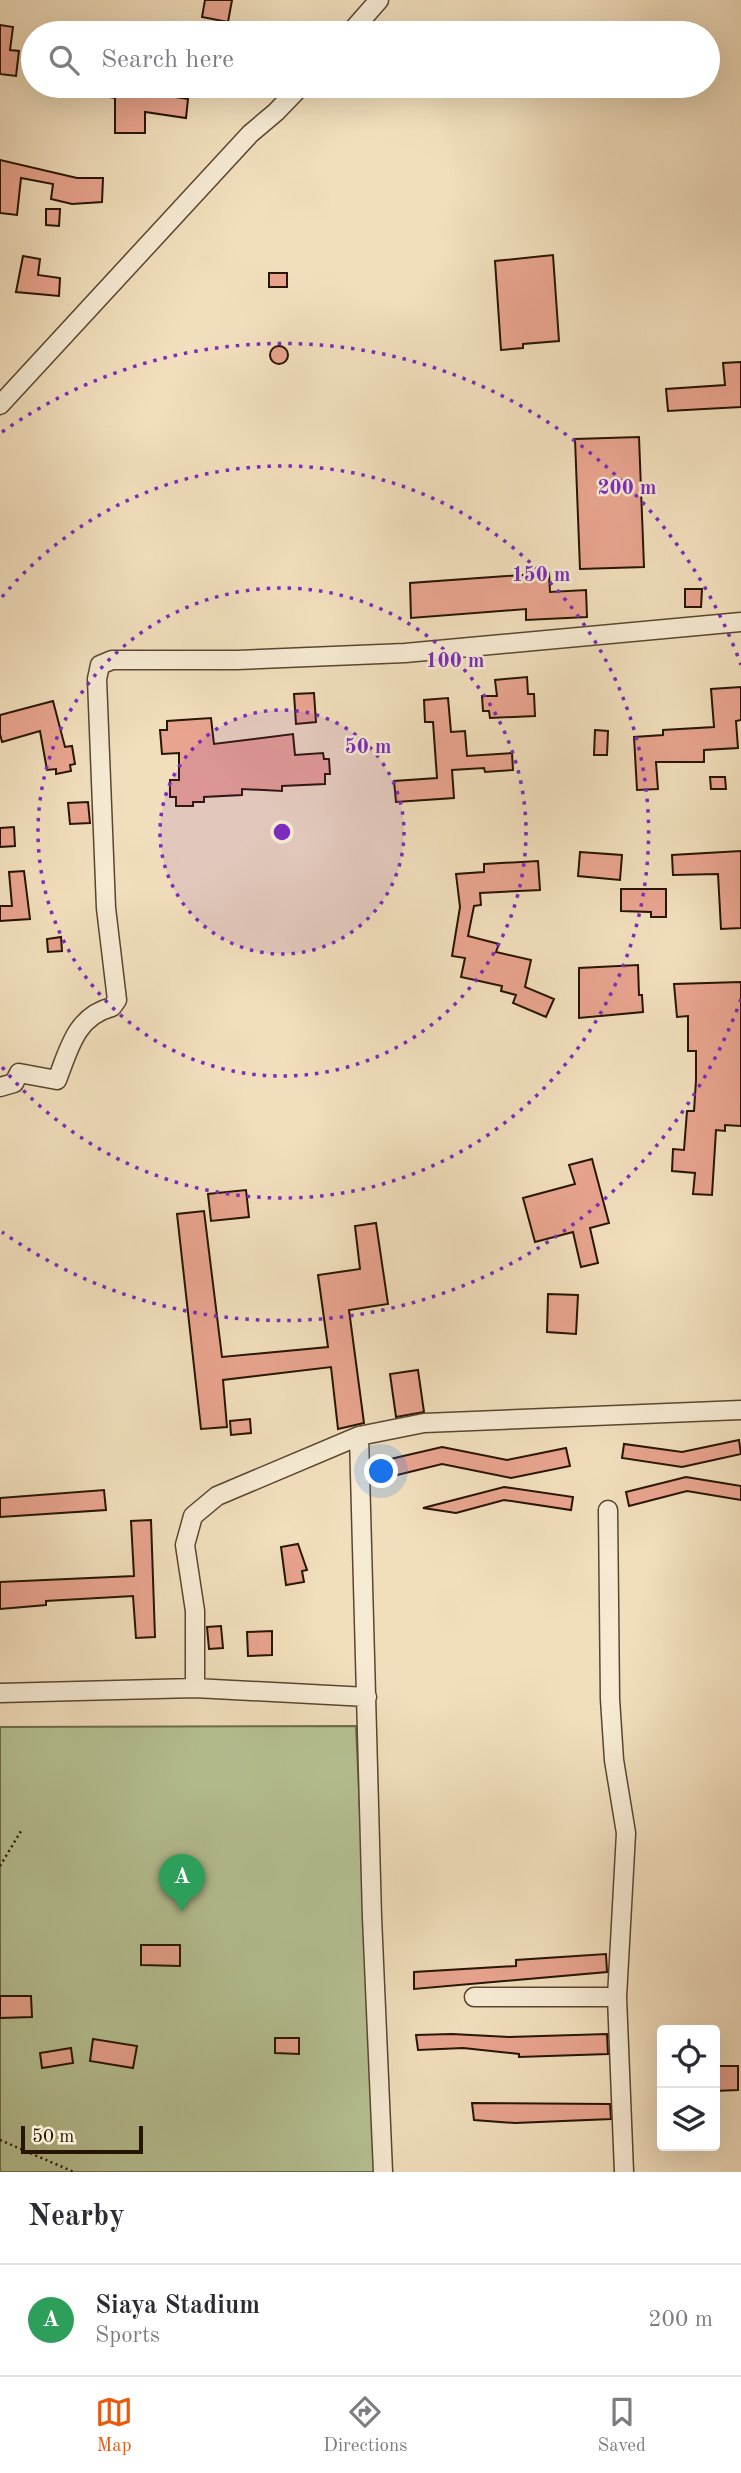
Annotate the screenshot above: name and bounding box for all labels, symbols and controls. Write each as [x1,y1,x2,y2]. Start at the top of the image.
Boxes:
search box [21,21,720,98]
icon: search [45,41,83,79]
text: Search here [101,47,234,73]
text: 200 m [597,478,657,499]
text: 150 m [511,565,571,586]
text: 100 m [425,651,485,672]
text: 50 m [344,737,392,758]
centre of rings [270,820,294,844]
your location [364,1454,398,1488]
pin: A [159,1854,205,1912]
map controls [657,2025,720,2151]
button: locate [657,2025,720,2088]
button: layers [657,2088,720,2151]
scale bar [21,2123,144,2155]
text: 50 m [32,2128,74,2147]
text: Nearby [28,2202,125,2232]
text: Siaya Stadium [95,2293,260,2319]
text: A [42,2308,60,2331]
text: 200 m [648,2308,713,2331]
text: Sports [95,2324,160,2347]
tab: Map [95,2393,133,2458]
tab: Directions [323,2393,408,2458]
tab: Saved [598,2393,646,2458]

